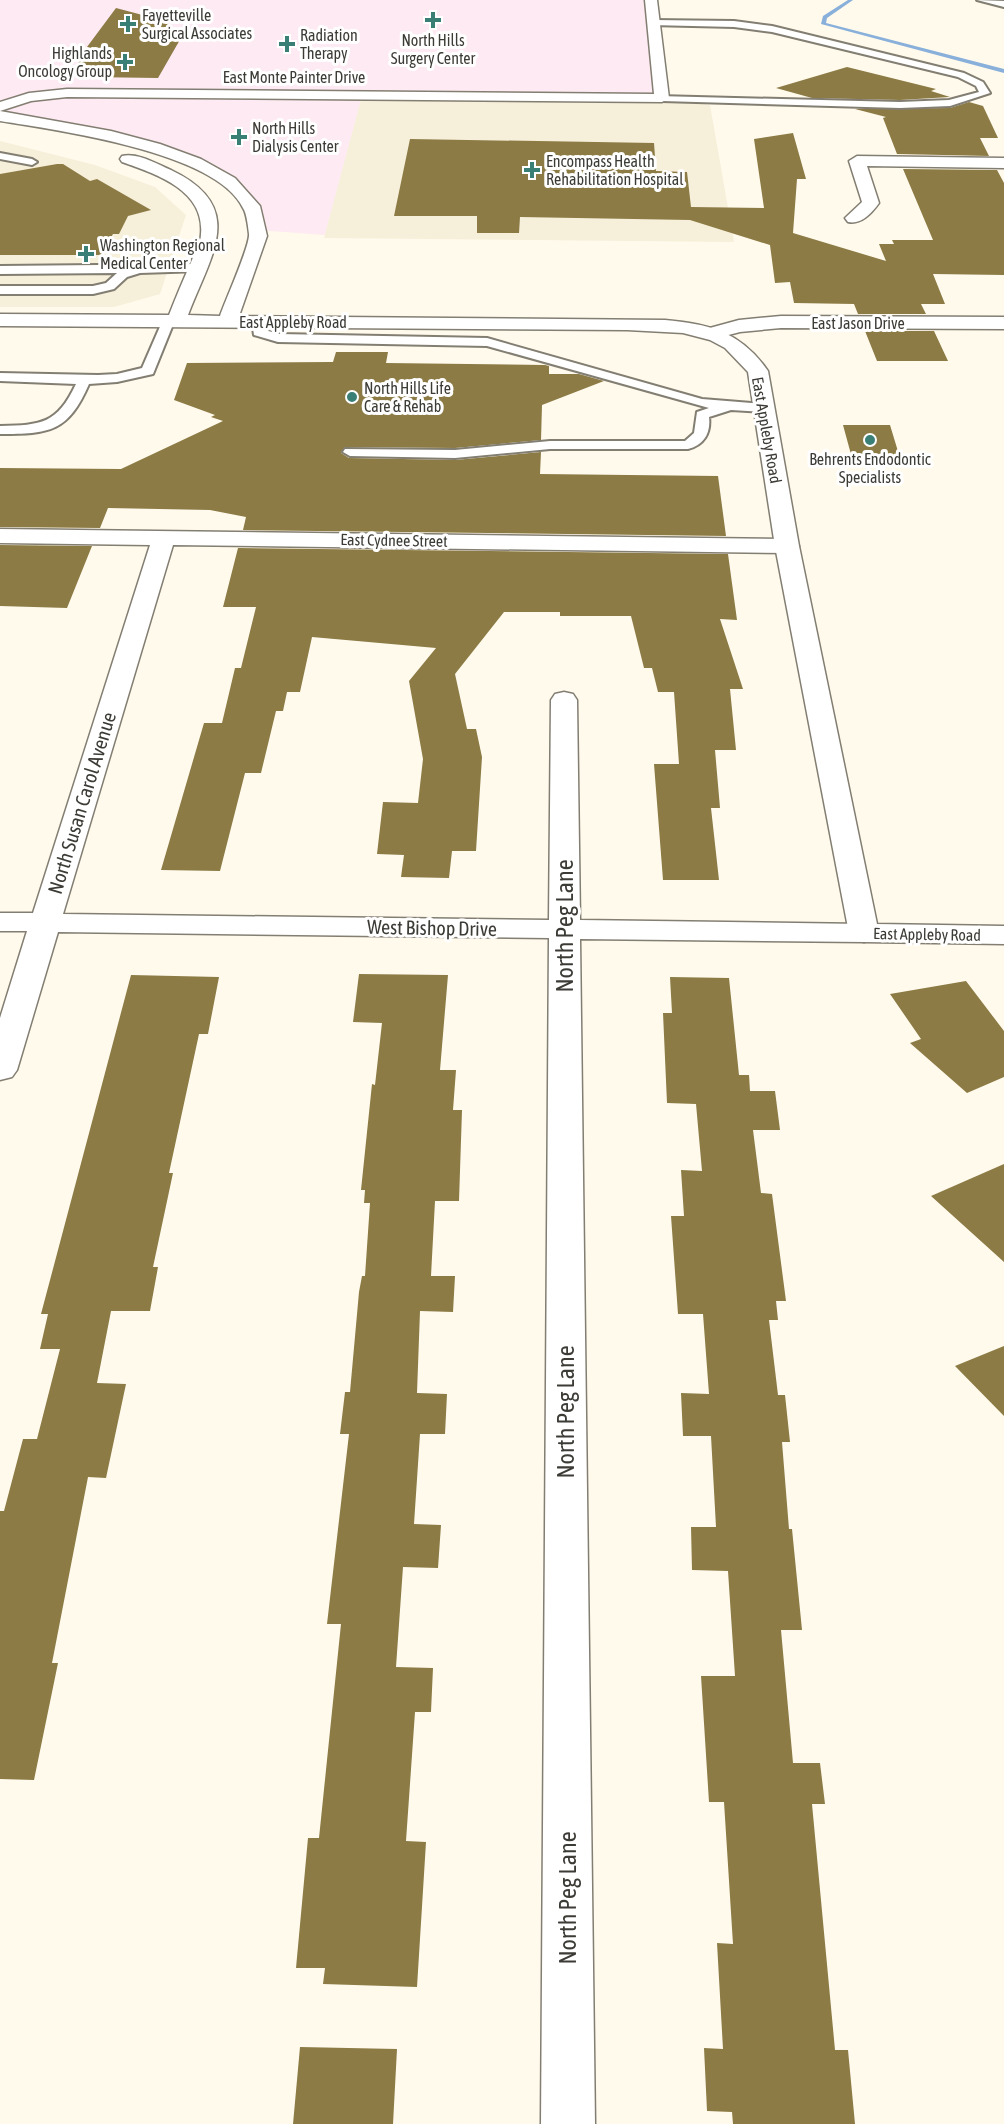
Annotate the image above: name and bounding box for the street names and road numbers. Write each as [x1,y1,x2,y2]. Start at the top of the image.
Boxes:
street label: East Monte Painter Drive [223,68,365,86]
street label: East Appleby Road [239,313,347,332]
street label: East Jason Drive [811,314,905,332]
street label: East Appleby Road [748,375,785,485]
street label: East Cydnee Street [340,530,448,551]
street label: North Susan Carol Avenue [43,709,120,897]
street label: North Peg Lane [551,859,578,993]
street label: West Bishop Drive [367,915,497,940]
street label: East Appleby Road [873,924,981,945]
street label: North Peg Lane [552,1345,579,1479]
street label: North Peg Lane [554,1831,581,1965]

